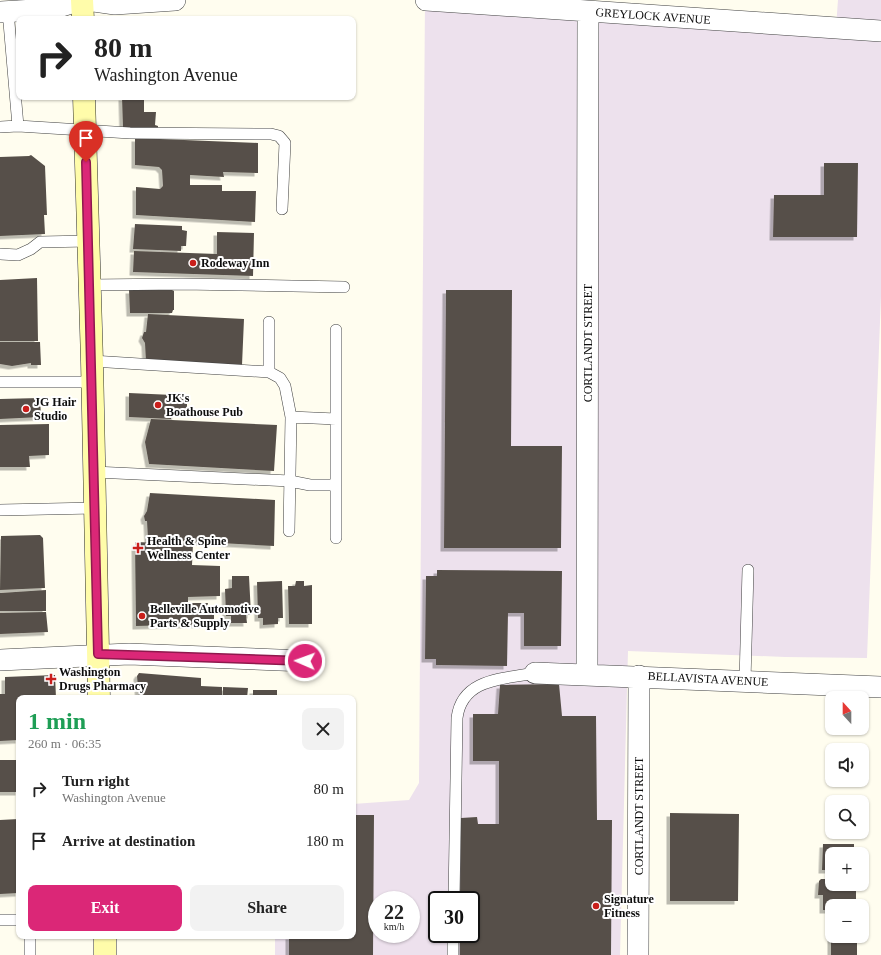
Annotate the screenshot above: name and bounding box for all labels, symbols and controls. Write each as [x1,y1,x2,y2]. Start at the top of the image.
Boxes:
street label: GREYLOCK AVENUE [595,5,711,27]
icon: right [28,32,80,84]
text: 80 m [94,32,152,63]
text: Washington Avenue [94,65,238,85]
pin [69,121,103,162]
icon: arrive [75,127,97,149]
place label: Rodeway Inn [201,256,270,270]
marker: Rodeway Inn [188,258,198,268]
street label: CORTLANDT STREET [581,283,595,402]
place label: JK's Boathouse Pub [166,391,243,419]
place label: JG Hair Studio [34,395,77,423]
marker: JK's Boathouse Pub [153,400,163,410]
marker: JG Hair Studio [21,404,31,414]
place label: Health & Spine Wellness Center [147,534,231,562]
marker: Health & Spine Wellness Center [132,542,144,554]
place label: Belleville Automotive Parts & Supply [150,602,260,630]
marker: Belleville Automotive Parts & Supply [137,611,147,621]
position arrow [284,640,326,682]
place label: Washington Drugs Pharmacy [59,665,146,693]
street label: BELLAVISTA AVENUE [647,669,769,689]
marker: Washington Drugs Pharmacy [46,674,56,684]
north arrow [825,691,869,735]
map controls [825,691,869,943]
text: 1 min [28,708,86,734]
button: close [302,708,344,750]
text: 260 m · 06:35 [28,736,101,751]
button: sound [825,743,869,787]
street label: CORTLANDT STREET [632,756,646,875]
text: Turn right [62,773,129,789]
icon: right [28,778,50,800]
text: 80 m [314,781,344,797]
text: Washington Avenue [62,790,166,805]
button: search [825,795,869,839]
icon: arrive [28,830,50,852]
text: Arrive at destination [62,833,195,849]
text: 180 m [306,833,344,849]
button: + [825,847,869,891]
button: Exit [28,885,182,931]
button: Share [190,885,344,931]
speed limit sign: 30 [428,891,480,943]
place label: Signature Fitness [604,892,654,920]
button: − [825,899,869,943]
text: 22 [384,901,404,923]
marker: Signature Fitness [591,901,601,911]
text: km/h [384,921,404,932]

